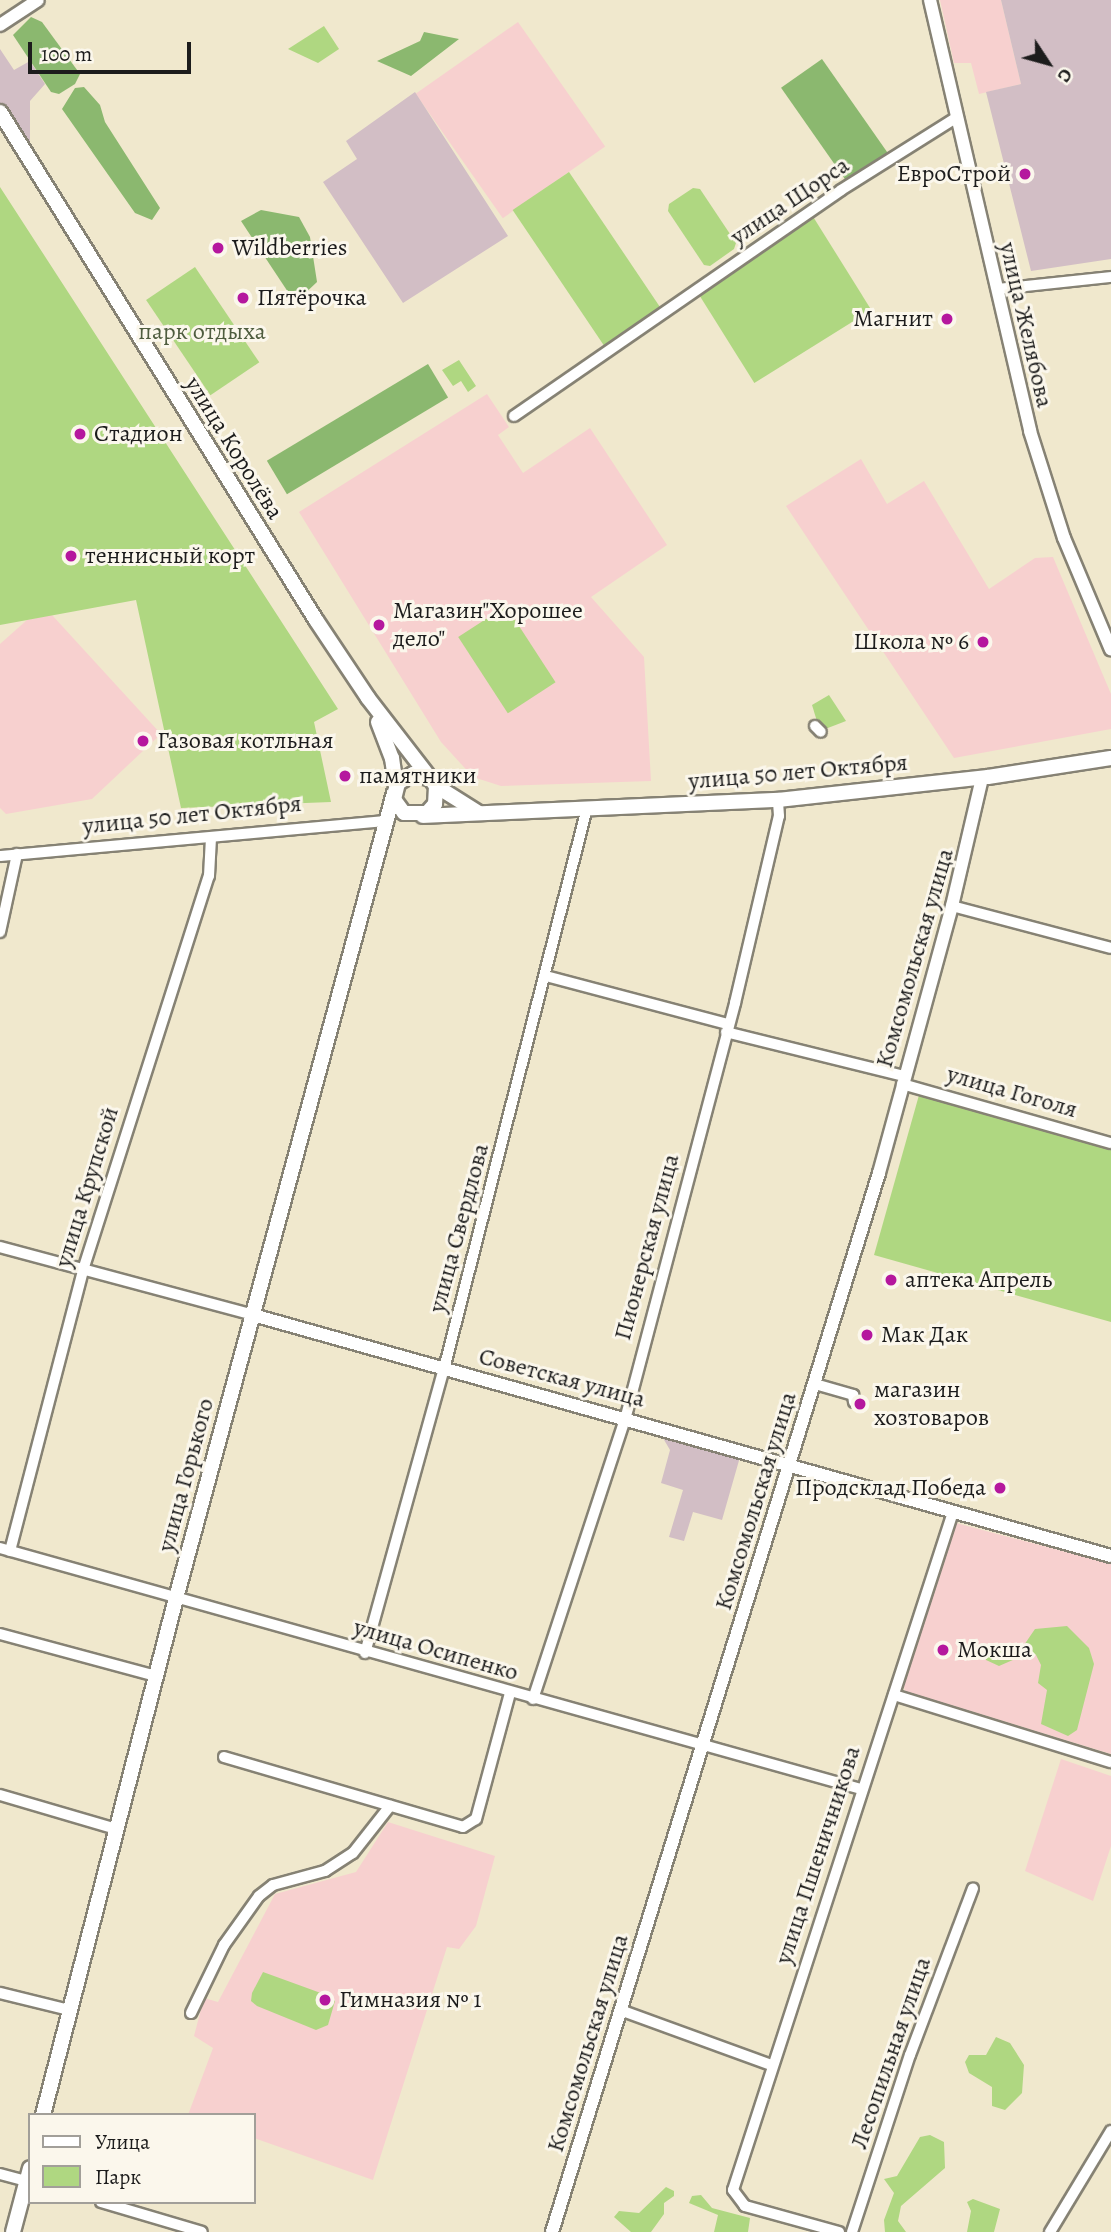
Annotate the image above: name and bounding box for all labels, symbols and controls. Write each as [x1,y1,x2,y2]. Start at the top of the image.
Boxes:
scale bar [32,28,194,72]
north arrow [1013,28,1083,98]
text: 100 m [41,40,92,68]
text: С [1051,63,1079,88]
street label: улица Щорса [725,151,855,251]
place label: ЕвроСтрой [897,160,1011,188]
marker: ЕвроСтрой [1017,166,1033,182]
place label: Wildberries [232,234,347,262]
street label: улица Желябова [993,239,1059,411]
marker: Wildberries [210,240,226,256]
place label: Пятёрочка [257,284,367,312]
marker: Пятёрочка [235,290,251,306]
place label: Магнит [853,305,933,333]
marker: Магнит [939,311,955,327]
park label: парк отдыха [138,318,266,346]
street label: улица Королёва [179,371,289,525]
place label: Стадион [94,420,183,448]
marker: Стадион [72,426,88,442]
place label: теннисный корт [85,542,255,570]
marker: теннисный корт [63,548,79,564]
place label: Магазин"Хорошее дело" [393,597,583,653]
marker: Магазин"Хорошее дело" [371,617,387,633]
place label: Школа № 6 [853,628,969,656]
marker: Школа № 6 [975,634,991,650]
place label: Газовая котльная [157,727,334,755]
marker: Газовая котльная [135,733,151,749]
street label: улица 50 лет Октября [687,748,909,796]
place label: памятники [359,762,477,790]
marker: памятники [337,768,353,784]
street label: улица 50 лет Октября [81,789,303,841]
street label: Комсомольская улица [870,845,960,1071]
street label: улица Гоголя [944,1060,1080,1124]
street label: улица Крупской [49,1103,125,1271]
street label: улица Свердлова [423,1140,495,1316]
street label: Пионерская улица [608,1151,686,1343]
place label: аптека Апрель [905,1266,1052,1294]
marker: аптека Апрель [883,1272,899,1288]
place label: Мак Дак [881,1321,968,1349]
marker: Мак Дак [859,1327,875,1343]
street label: Советская улица [476,1342,648,1414]
place label: магазин хозтоваров [874,1376,989,1432]
street label: Комсомольская улица [709,1388,803,1614]
street label: улица Горького [152,1395,220,1555]
marker: магазин хозтоваров [852,1396,868,1412]
place label: Продсклад Победа [795,1474,986,1502]
marker: Продсклад Победа [992,1480,1008,1496]
street label: улица Осипенко [350,1613,522,1687]
place label: Мокша [957,1636,1032,1664]
marker: Мокша [935,1642,951,1658]
street label: улица Пшеничникова [769,1742,867,1968]
street label: Комсомольская улица [541,1930,635,2156]
street label: Лесопильная улица [845,1953,937,2153]
place label: Гимназия № 1 [339,1986,482,2014]
marker: Гимназия № 1 [317,1992,333,2008]
legend [28,2113,256,2204]
text: Улица [95,2128,150,2156]
text: Парк [95,2163,141,2191]

